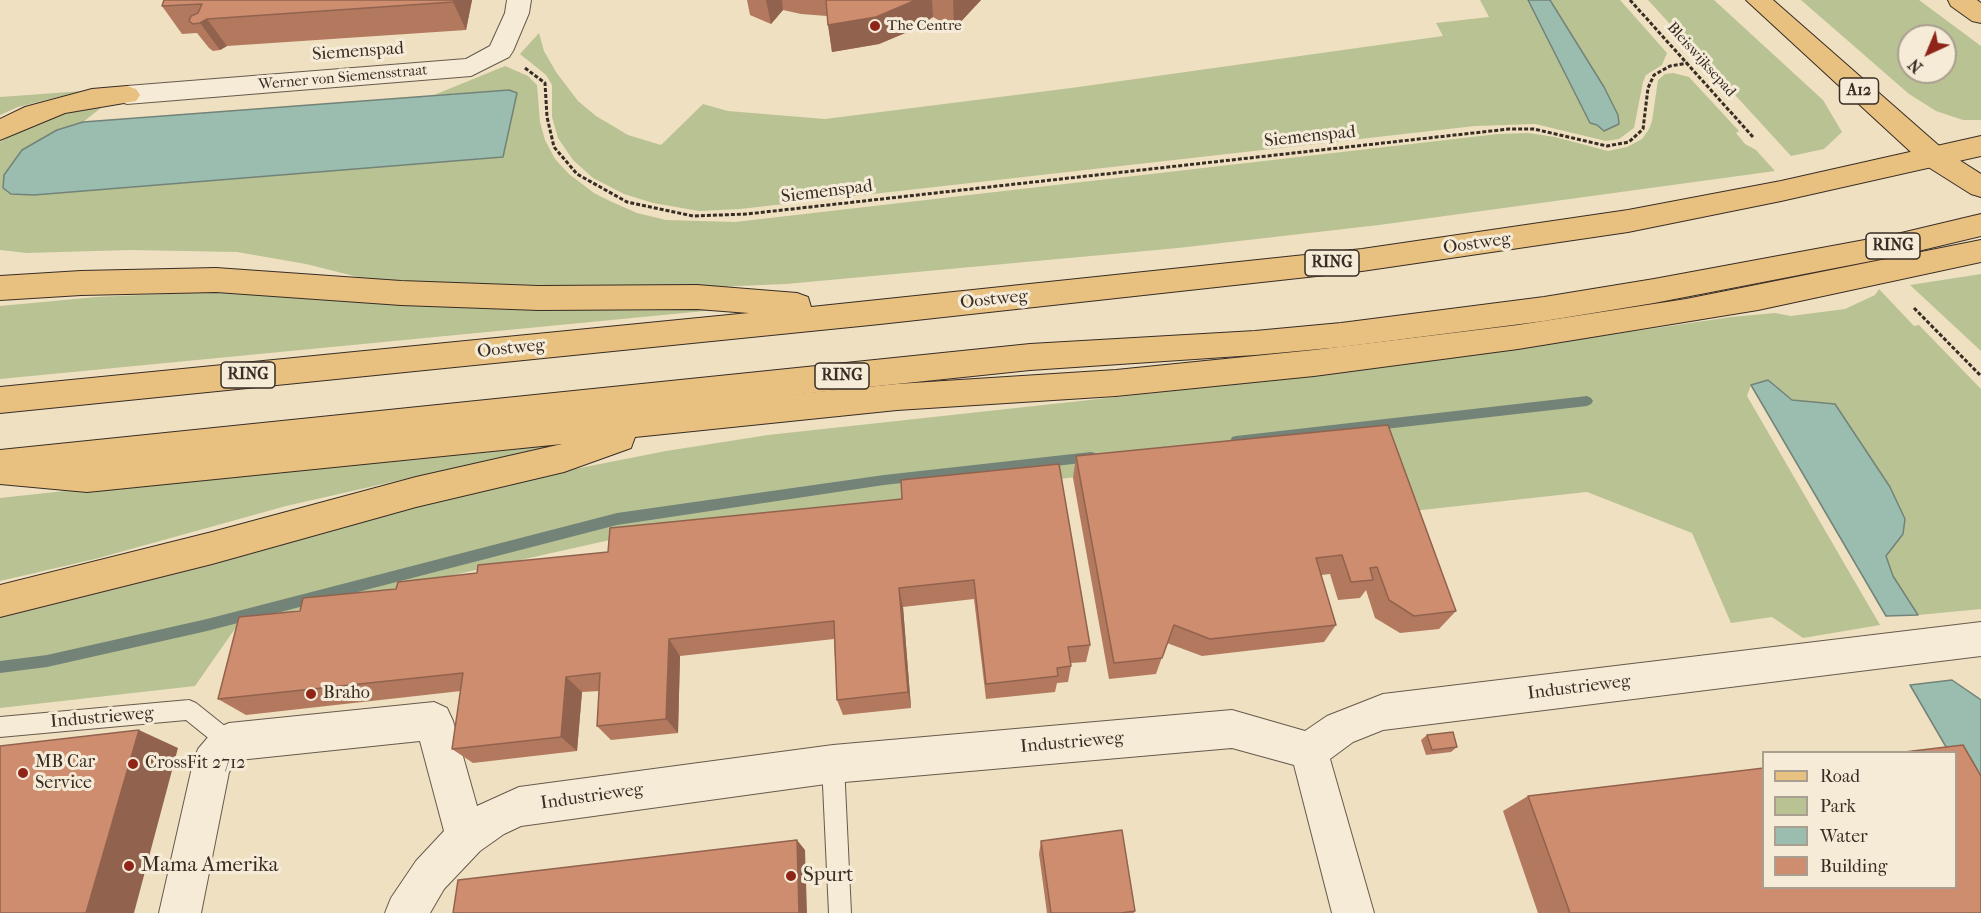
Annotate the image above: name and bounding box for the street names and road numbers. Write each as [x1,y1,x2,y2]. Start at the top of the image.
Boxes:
street label: Bleiswijksepad [1663,19,1739,101]
street label: Siemenspad [311,38,405,66]
street label: Werner von Siemensstraat [258,62,428,94]
road number: A12 [1840,78,1878,104]
street label: Siemenspad [1263,121,1357,153]
street label: Siemenspad [780,176,874,208]
street label: Oostweg [1442,229,1512,259]
road number: RING [1866,233,1920,259]
road number: RING [1305,250,1359,276]
street label: Oostweg [959,286,1029,314]
street label: Oostweg [476,335,546,363]
road number: RING [221,362,275,388]
road number: RING [815,363,869,389]
street label: Industrieweg [1526,671,1632,705]
street label: Industrieweg [49,703,155,733]
street label: Industrieweg [1019,728,1125,758]
street label: Industrieweg [539,779,645,815]

